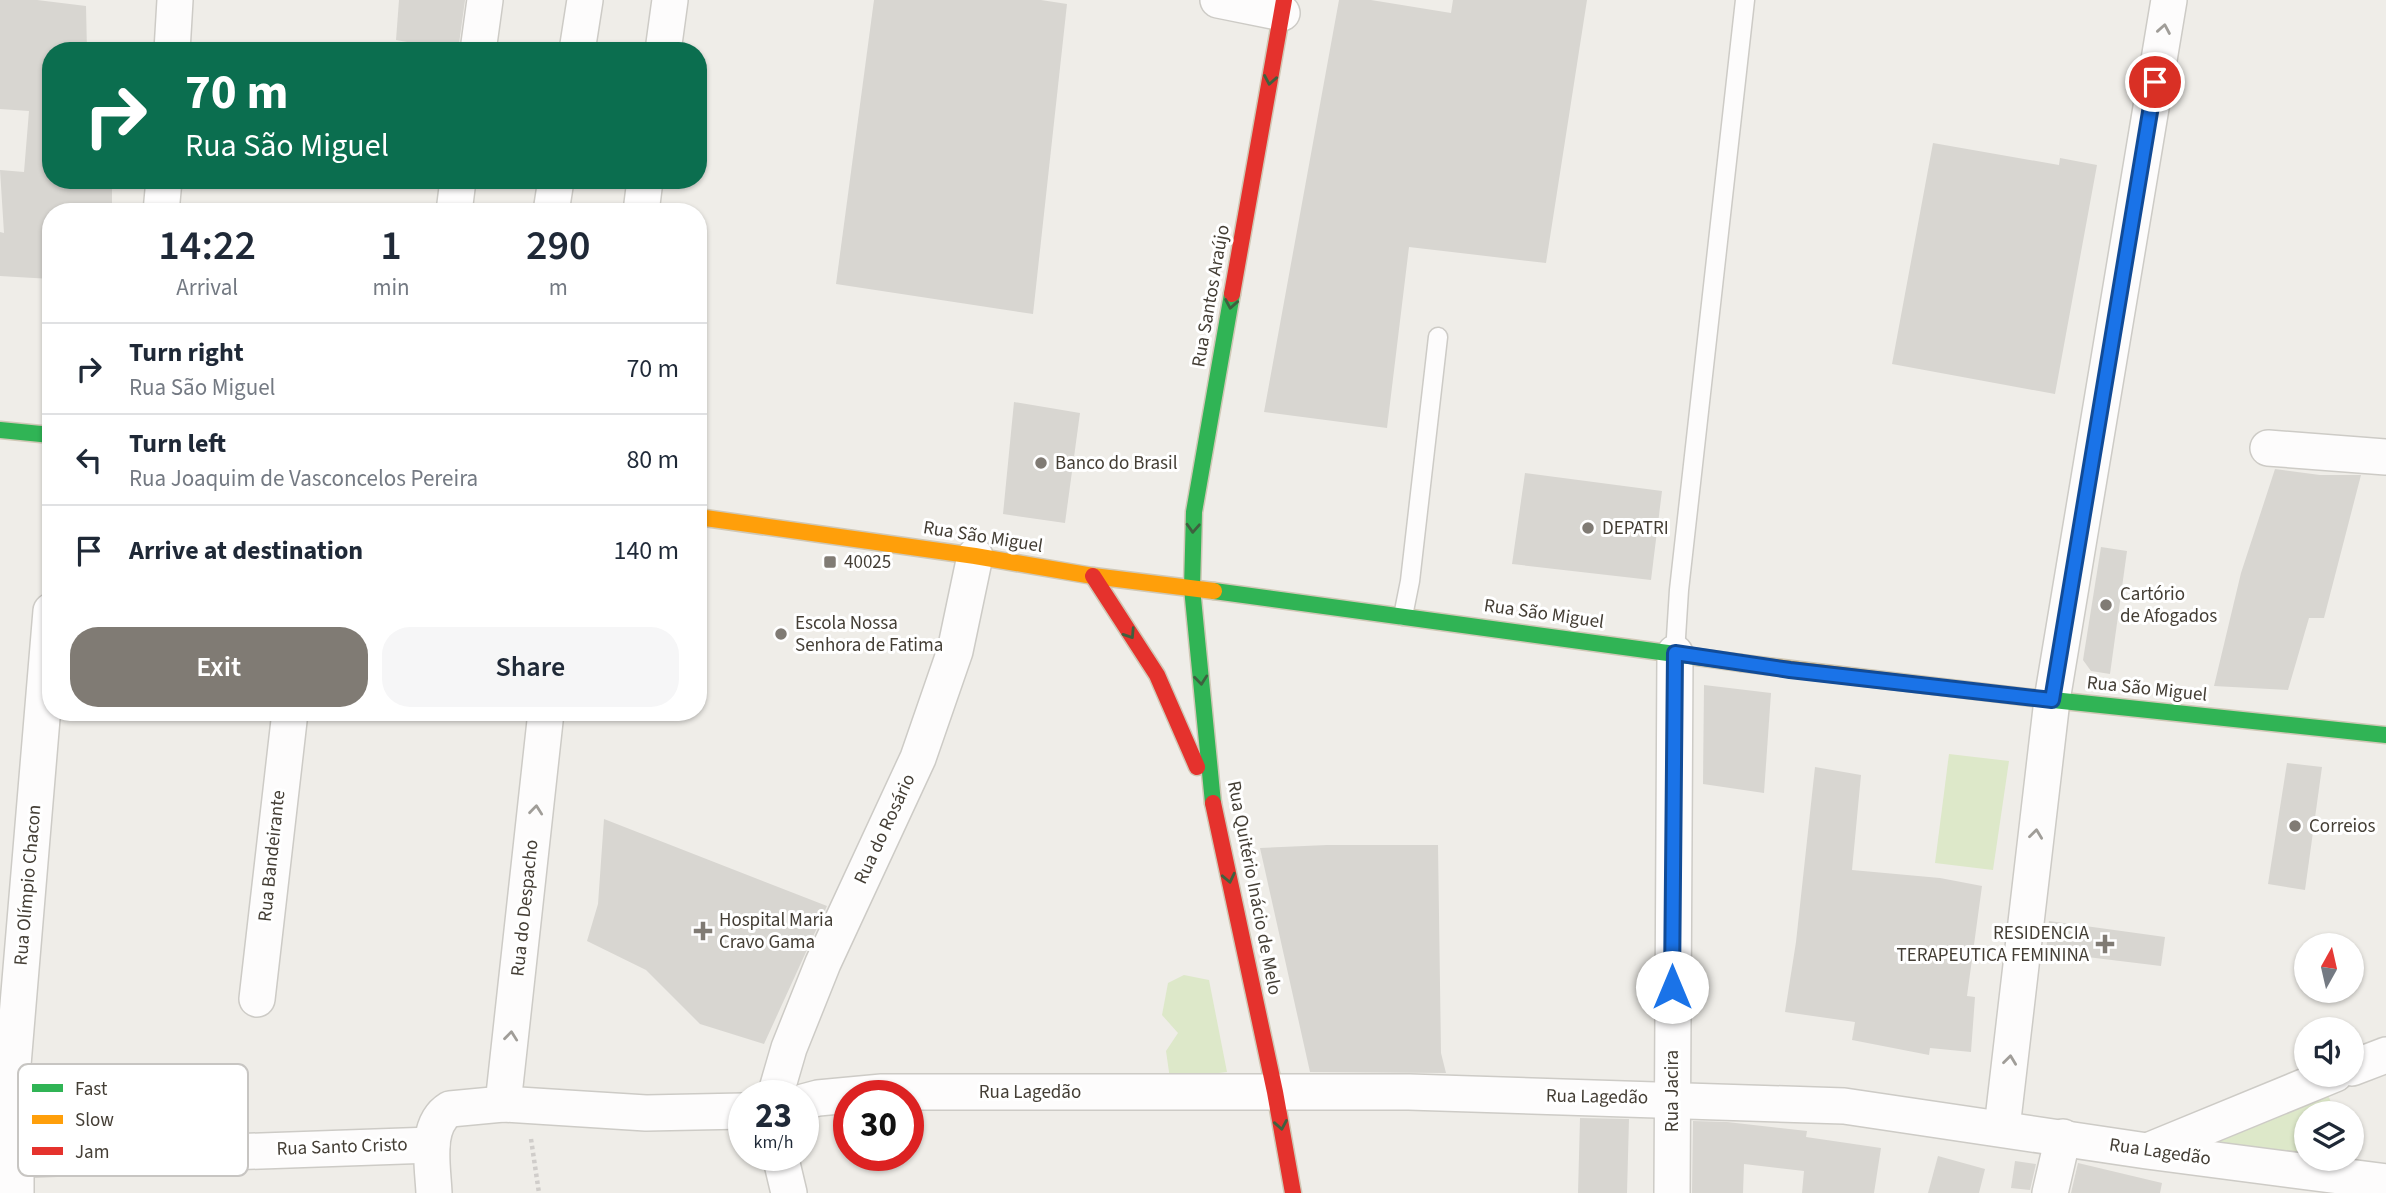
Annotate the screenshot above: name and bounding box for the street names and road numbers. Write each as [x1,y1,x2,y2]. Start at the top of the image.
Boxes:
street label: Rua Santos Araújo [1185,223,1237,369]
street label: Rua São Miguel [921,514,1045,560]
street label: Rua São Miguel [1482,592,1606,636]
street label: Rua São Miguel [2085,669,2209,709]
street label: Rua do Rosário [848,769,922,889]
street label: Rua Quitério Inácio de Melo [1220,779,1288,997]
street label: Rua Bandeirante [252,789,292,923]
street label: Rua Olímpio Chacon [8,803,48,967]
street label: Rua do Despacho [504,838,546,978]
street label: Rua Jacira [1659,1050,1686,1132]
street label: Rua Lagedão [979,1079,1081,1106]
street label: Rua Lagedão [1546,1083,1648,1111]
street label: Rua Santo Cristo [276,1131,408,1163]
street label: Rua Lagedão [2107,1131,2213,1173]

